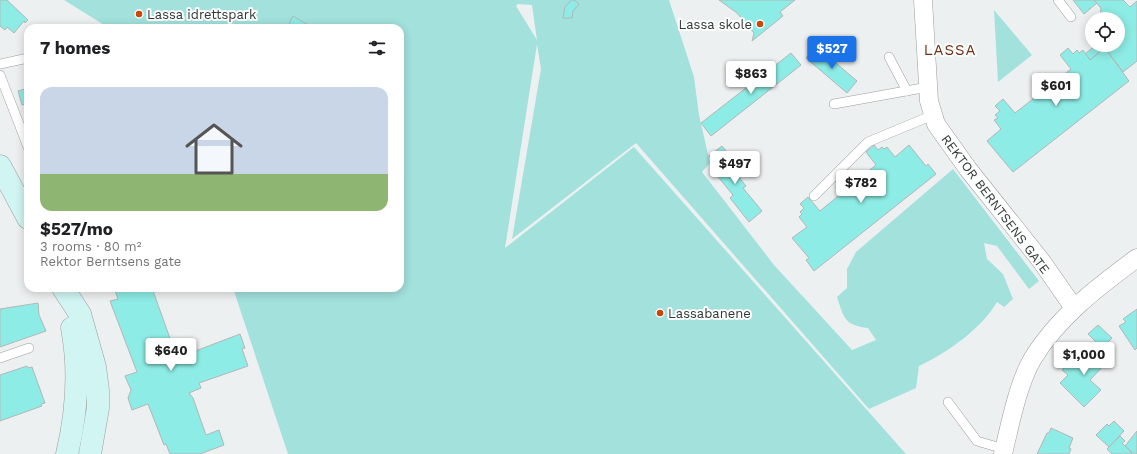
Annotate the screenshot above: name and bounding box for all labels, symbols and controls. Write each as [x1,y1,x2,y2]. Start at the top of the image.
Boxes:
place label: Lassa idrettspark [147,7,257,22]
marker: Lassa idrettspark [134,9,144,19]
map controls [1085,12,1125,52]
button: locate [1085,12,1125,52]
place label: Lassa skole [678,17,752,32]
marker: Lassa skole [755,19,765,29]
pin: $527 [808,36,856,70]
icon: filters [366,37,388,59]
text: 7 homes [40,38,110,58]
text: $527 [816,41,848,56]
district label: LASSA [924,41,976,59]
pin: $863 [727,61,775,95]
text: $863 [735,66,767,81]
pin: $601 [1032,73,1080,107]
text: $601 [1041,78,1071,93]
icon: home [178,113,250,185]
street label: REKTOR BERNTSENS GATE [938,132,1053,277]
pin: $497 [711,151,759,185]
text: $497 [719,156,751,171]
pin: $782 [837,170,885,204]
text: $782 [845,175,877,190]
text: $527/mo [40,219,113,239]
text: 3 rooms · 80 m² [40,239,141,254]
text: Rektor Berntsens gate [40,254,181,269]
place label: Lassabanene [668,306,751,321]
marker: Lassabanene [655,308,665,318]
pin: $640 [147,338,195,372]
pin: $1,000 [1051,342,1117,376]
text: $640 [154,343,188,358]
text: $1,000 [1063,347,1105,362]

